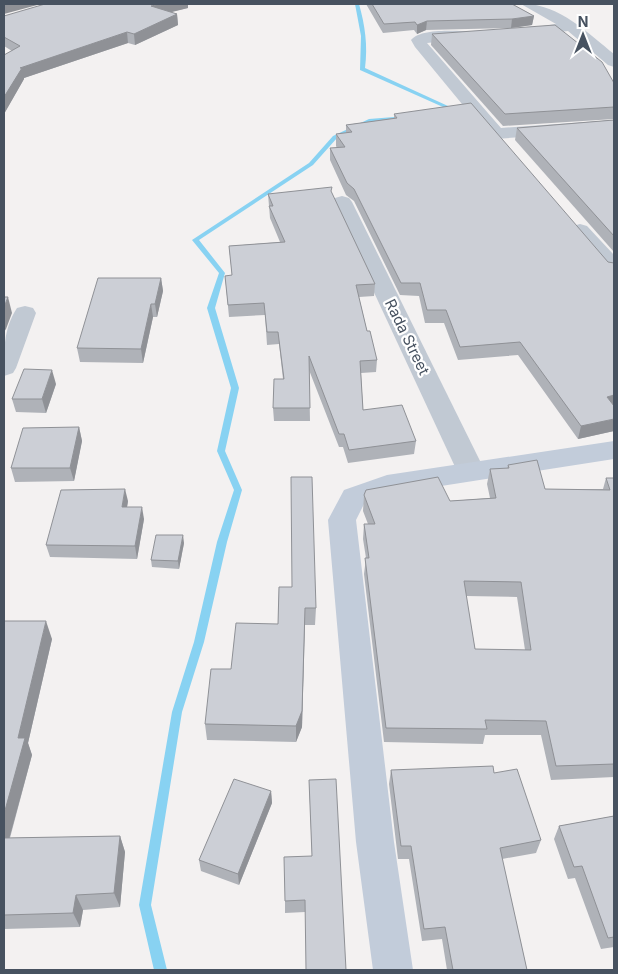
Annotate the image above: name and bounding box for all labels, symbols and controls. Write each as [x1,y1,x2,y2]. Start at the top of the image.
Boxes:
north arrow [558,10,608,60]
text: N [578,13,588,30]
street label: Rada Street [381,296,434,378]

